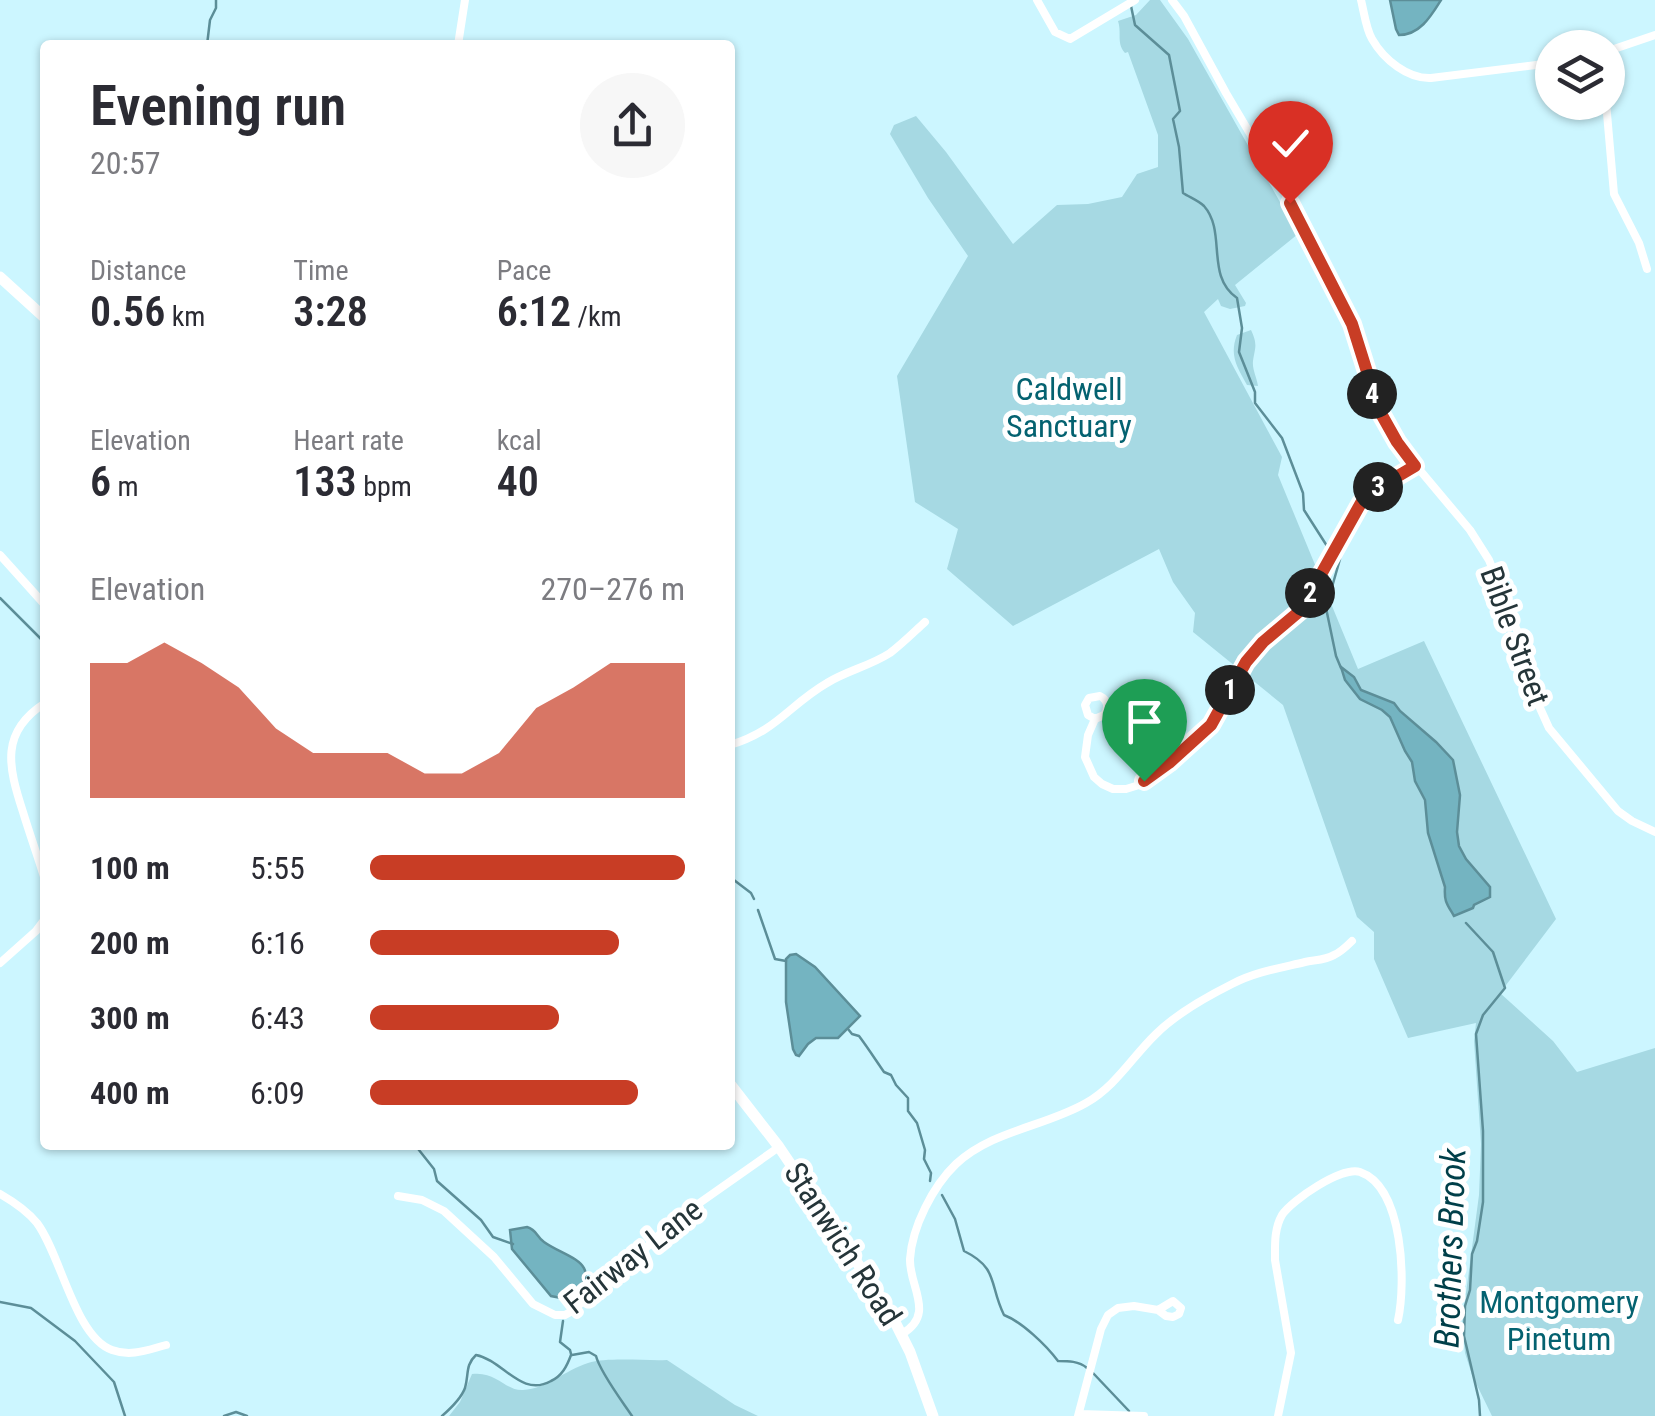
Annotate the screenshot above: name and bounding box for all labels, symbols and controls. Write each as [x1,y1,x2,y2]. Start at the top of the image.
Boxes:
map controls [1535,30,1625,120]
button: layers [1535,30,1625,120]
button: share [580,73,685,178]
text: Evening run [90,74,346,138]
pin [1248,101,1333,204]
icon: check [1263,116,1318,171]
text: 20:57 [90,144,161,182]
text: Distance [90,254,187,287]
text: Time [293,254,349,287]
text: Pace [497,254,552,287]
text: 0.56 [90,287,165,336]
text: 3:28 [293,287,368,336]
text: 6:12 [497,287,571,336]
text: km [165,300,205,333]
text: /km [571,300,622,333]
pin: 4 [1347,369,1397,419]
park label: Caldwell Sanctuary [1006,370,1132,445]
text: 4 [1365,377,1379,410]
text: Elevation [90,424,191,457]
text: Heart rate [293,424,404,457]
text: kcal [497,424,542,457]
text: 6 [90,457,111,506]
text: 133 [293,457,357,506]
text: 40 [497,457,539,506]
pin: 3 [1353,462,1403,512]
text: m [111,470,139,503]
text: bpm [357,470,412,503]
text: 3 [1371,470,1385,503]
street label: Bible Street [1472,561,1558,711]
pin: 2 [1285,568,1335,618]
text: Elevation [90,570,205,608]
text: 270–276 m [540,570,685,608]
text: 2 [1303,576,1317,609]
pin: 1 [1205,665,1255,715]
text: 1 [1223,673,1237,706]
pin [1102,679,1187,782]
icon: arrive [1117,694,1172,749]
text: 100 m [90,849,170,887]
text: 5:55 [250,849,305,887]
text: 200 m [90,924,170,962]
text: 6:16 [250,924,305,962]
text: 300 m [90,999,170,1037]
text: 6:43 [250,999,305,1037]
text: 400 m [90,1074,170,1112]
text: 6:09 [250,1074,305,1112]
water label: Brothers Brook [1427,1147,1474,1348]
street label: Stanwich Road [776,1155,910,1333]
street label: Fairway Lane [556,1190,710,1322]
park label: Montgomery Pinetum [1479,1283,1639,1358]

